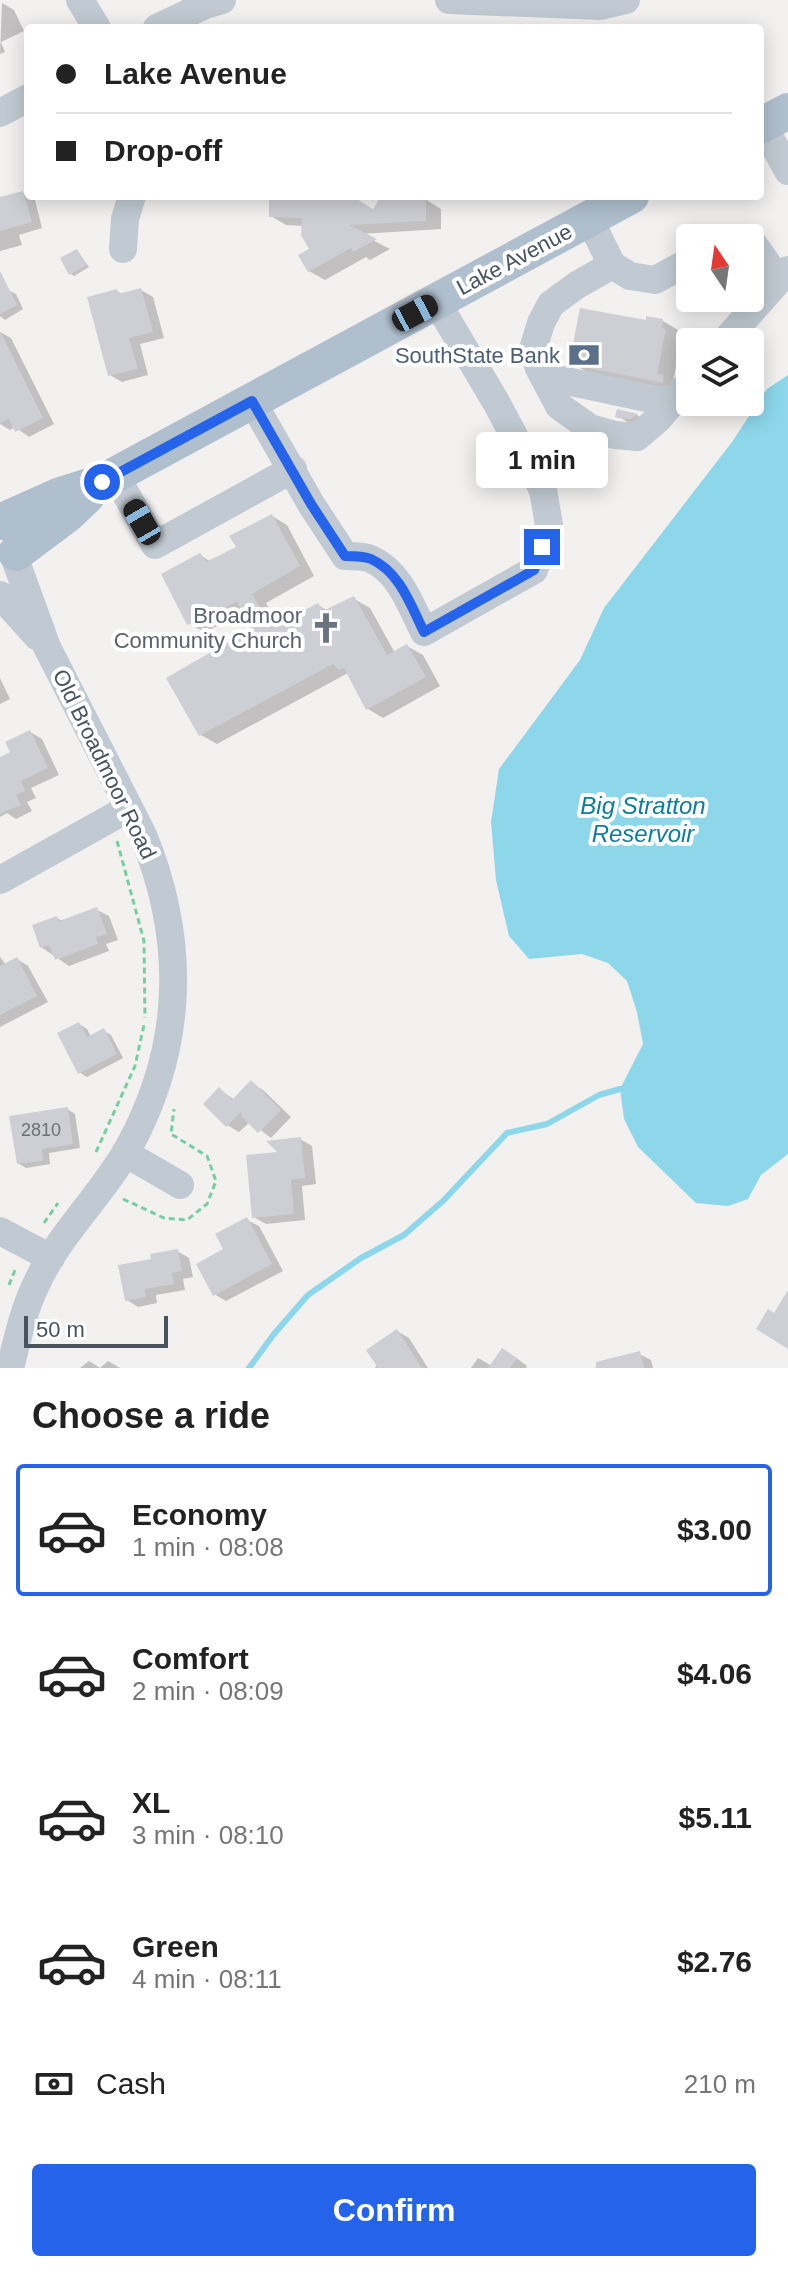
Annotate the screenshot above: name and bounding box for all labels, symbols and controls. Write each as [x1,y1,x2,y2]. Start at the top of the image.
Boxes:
text: Lake Avenue [104,57,287,90]
text: Drop-off [104,134,222,167]
street label: Lake Avenue [452,219,576,300]
north arrow [676,224,764,312]
map controls [676,224,764,416]
car [388,291,442,335]
button: layers [676,328,764,416]
bank icon: SouthState Bank [567,338,601,372]
place label: SouthState Bank [395,343,561,368]
callout: 1 min [476,431,608,487]
text: 1 min [508,445,576,475]
route start [84,464,120,500]
car [120,495,164,549]
route end [524,529,560,565]
place label: Broadmoor Community Church [114,603,302,653]
church icon: Broadmoor Community Church [309,611,343,645]
street label: Old Broadmoor Road [48,665,161,863]
water label: Big Stratton Reservoir [580,792,706,847]
house number: 2810 [21,1120,61,1140]
scale bar [24,1312,168,1348]
text: 50 m [36,1317,85,1342]
text: Choose a ride [32,1395,270,1436]
icon: car [36,1494,108,1566]
text: Economy [132,1498,267,1531]
text: $3.00 [677,1513,752,1546]
text: 1 min · 08:08 [132,1532,284,1562]
icon: car [36,1638,108,1710]
text: Comfort [132,1642,249,1675]
text: $4.06 [677,1657,752,1690]
text: 2 min · 08:09 [132,1676,284,1706]
icon: car [36,1782,108,1854]
text: XL [132,1786,170,1819]
text: $5.11 [679,1801,752,1834]
text: 3 min · 08:10 [132,1820,284,1850]
icon: car [36,1926,108,1998]
text: Green [132,1930,219,1963]
text: $2.76 [677,1945,752,1978]
text: 4 min · 08:11 [132,1964,282,1994]
icon: cash [32,2062,76,2106]
text: Cash [96,2067,166,2100]
text: 210 m [684,2069,756,2099]
button: Confirm [32,2164,756,2256]

